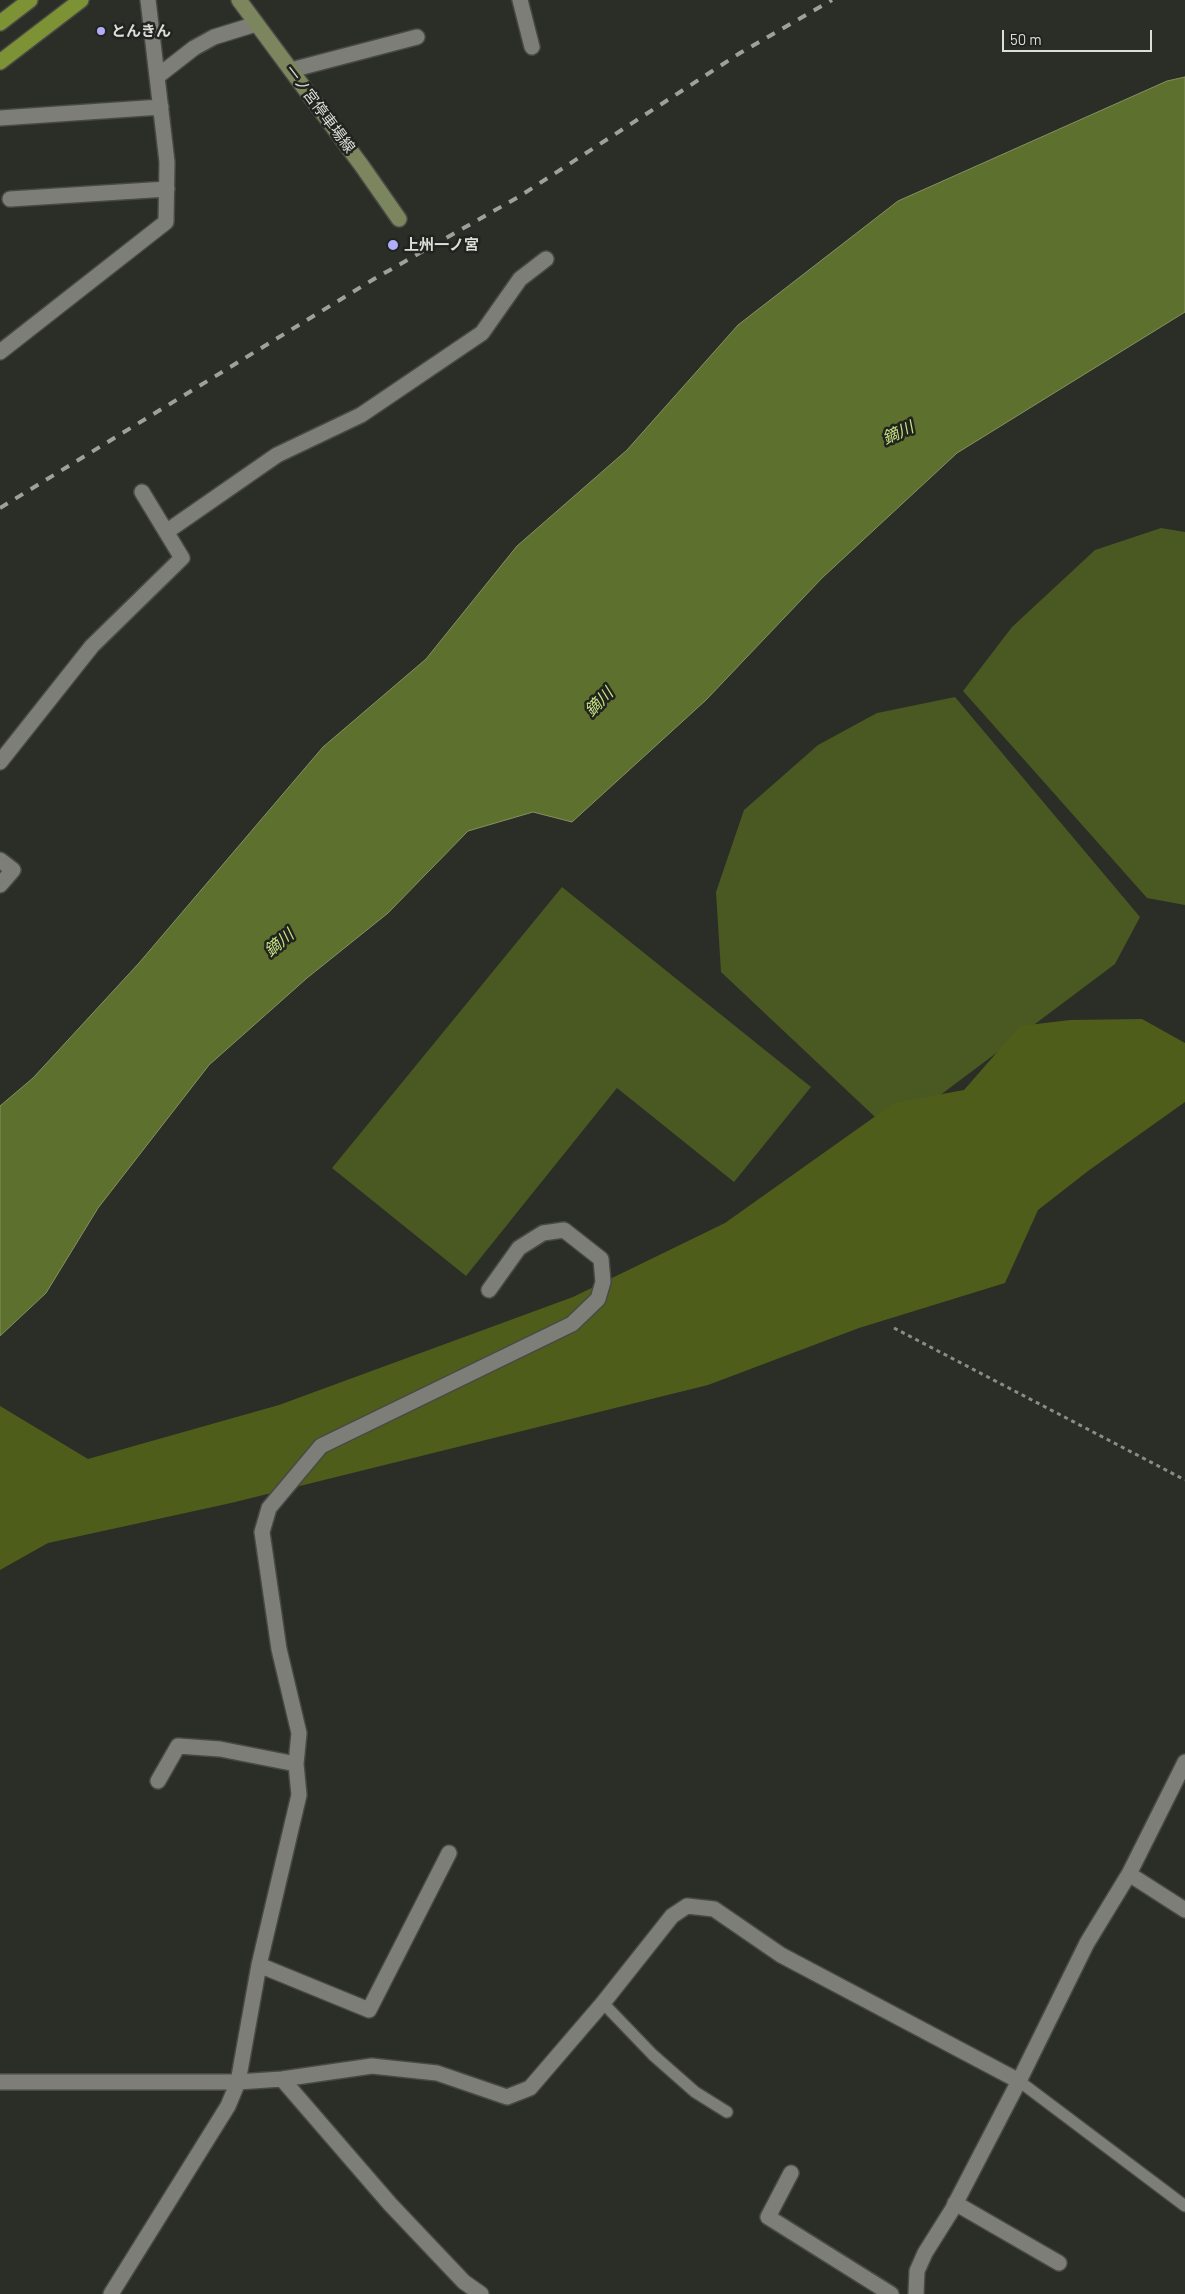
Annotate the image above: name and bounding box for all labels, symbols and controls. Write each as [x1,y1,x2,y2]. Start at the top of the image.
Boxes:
scale bar [1005,20,1155,52]
place label: とんきん [111,22,171,40]
marker: とんきん [95,25,107,37]
text: 50 m [1010,30,1042,48]
street label: 一ノ宮停車場線 [281,62,359,156]
place label: 上州一ノ宮 [404,236,479,254]
marker: 上州一ノ宮 [386,238,400,252]
water label: 鏑川 [879,418,917,448]
water label: 鏑川 [581,684,617,720]
water label: 鏑川 [261,925,297,961]

